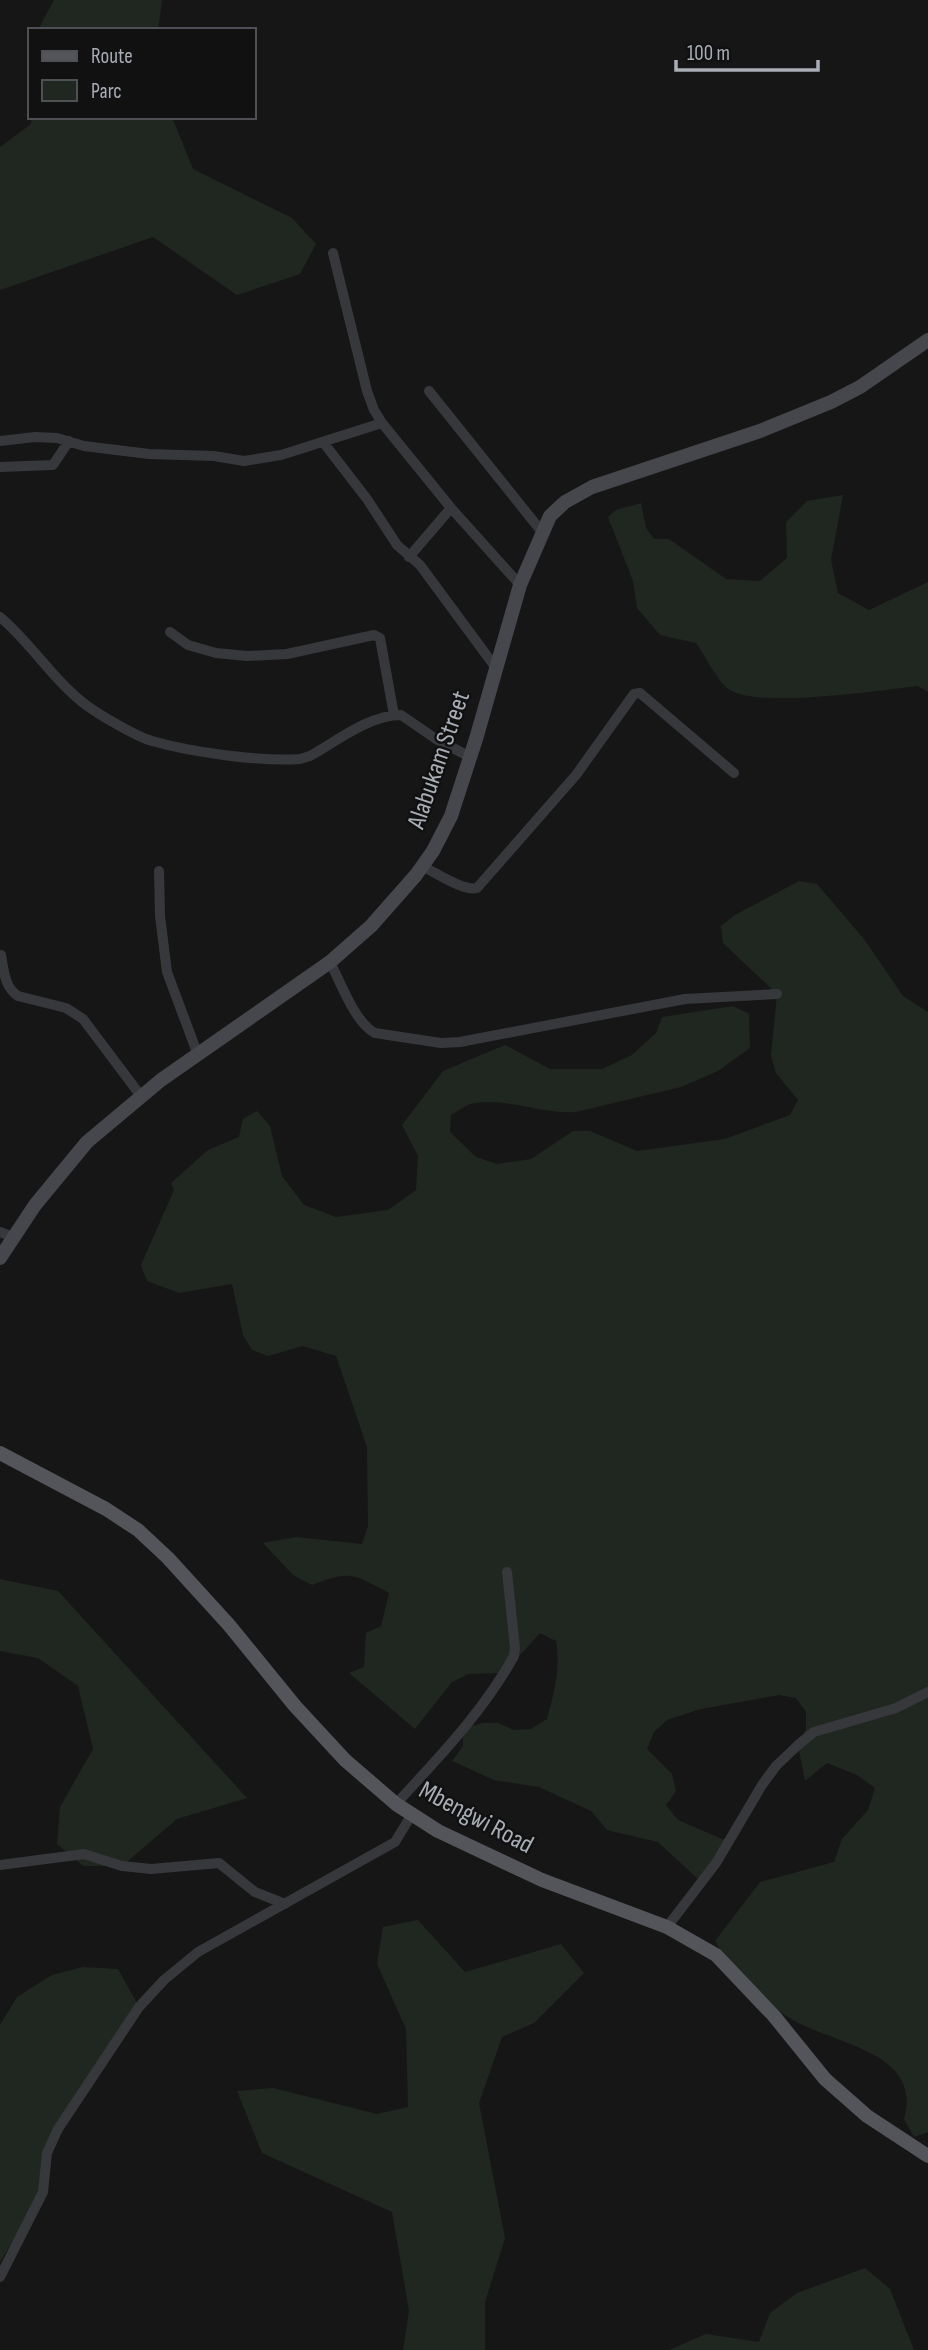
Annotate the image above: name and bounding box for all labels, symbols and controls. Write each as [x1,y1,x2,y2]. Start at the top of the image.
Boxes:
legend [28,28,256,119]
scale bar [676,28,818,72]
text: 100 m [687,41,730,66]
text: Route [91,44,133,69]
text: Parc [91,79,122,104]
street label: Alabukam Street [401,687,477,834]
street label: Mbengwi Road [414,1775,538,1861]

